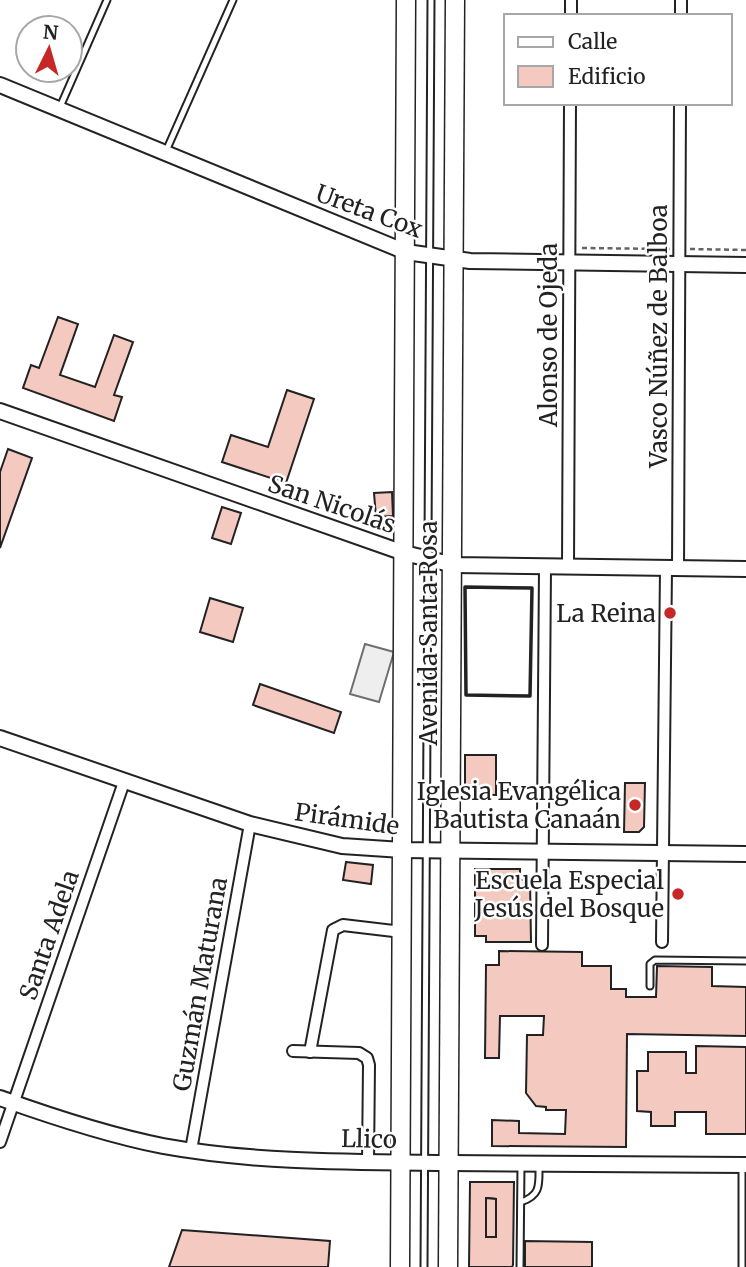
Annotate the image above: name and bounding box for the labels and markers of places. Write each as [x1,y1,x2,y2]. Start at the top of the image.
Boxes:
place label: La Reina [556,598,656,629]
marker: La Reina [662,605,678,621]
place label: Iglesia Evangélica Bautista Canaán [417,776,621,835]
marker: Iglesia Evangélica Bautista Canaán [627,797,643,813]
place label: Escuela Especial Jesús del Bosque [474,865,664,924]
marker: Escuela Especial Jesús del Bosque [670,886,686,902]

